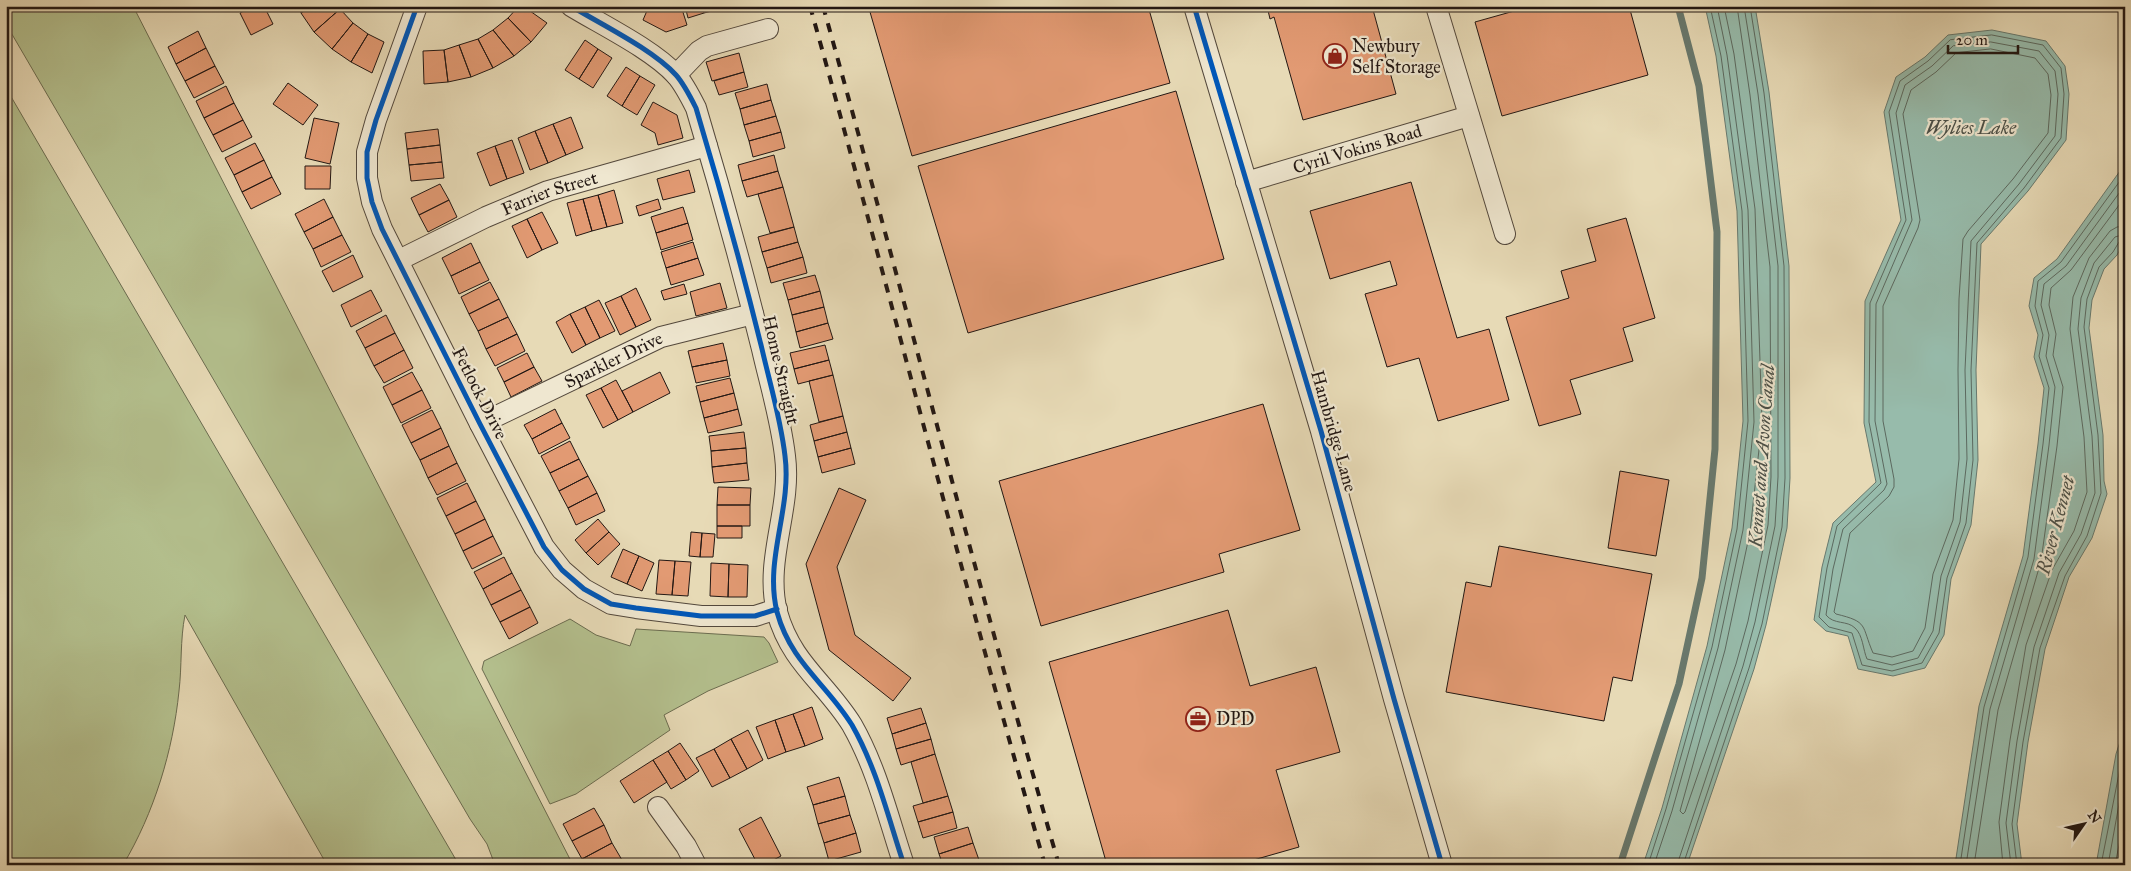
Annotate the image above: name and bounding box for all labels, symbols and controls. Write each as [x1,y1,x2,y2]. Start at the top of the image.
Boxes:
scale bar [1948,22,2018,54]
text: 20 m [1956,31,1988,49]
place label: Newbury Self Storage [1352,35,1441,79]
shop icon: Newbury Self Storage [1322,43,1348,69]
water label: Wylies Lake [1926,116,2017,139]
street label: Cyril Vokins Road [1290,120,1424,179]
street label: Farrier Street [498,166,601,220]
street label: Home Straight [757,313,804,428]
street label: Sparkler Drive [561,327,666,393]
street label: Fetlock Drive [447,343,513,443]
water label: Kennet and Avon Canal [1744,362,1779,549]
street label: Hambridge Lane [1305,368,1362,495]
water label: River Kennet [2031,472,2080,578]
office icon: DPD [1185,706,1211,732]
place label: DPD [1216,708,1255,730]
north arrow [2058,798,2108,848]
text: N [2084,807,2105,827]

